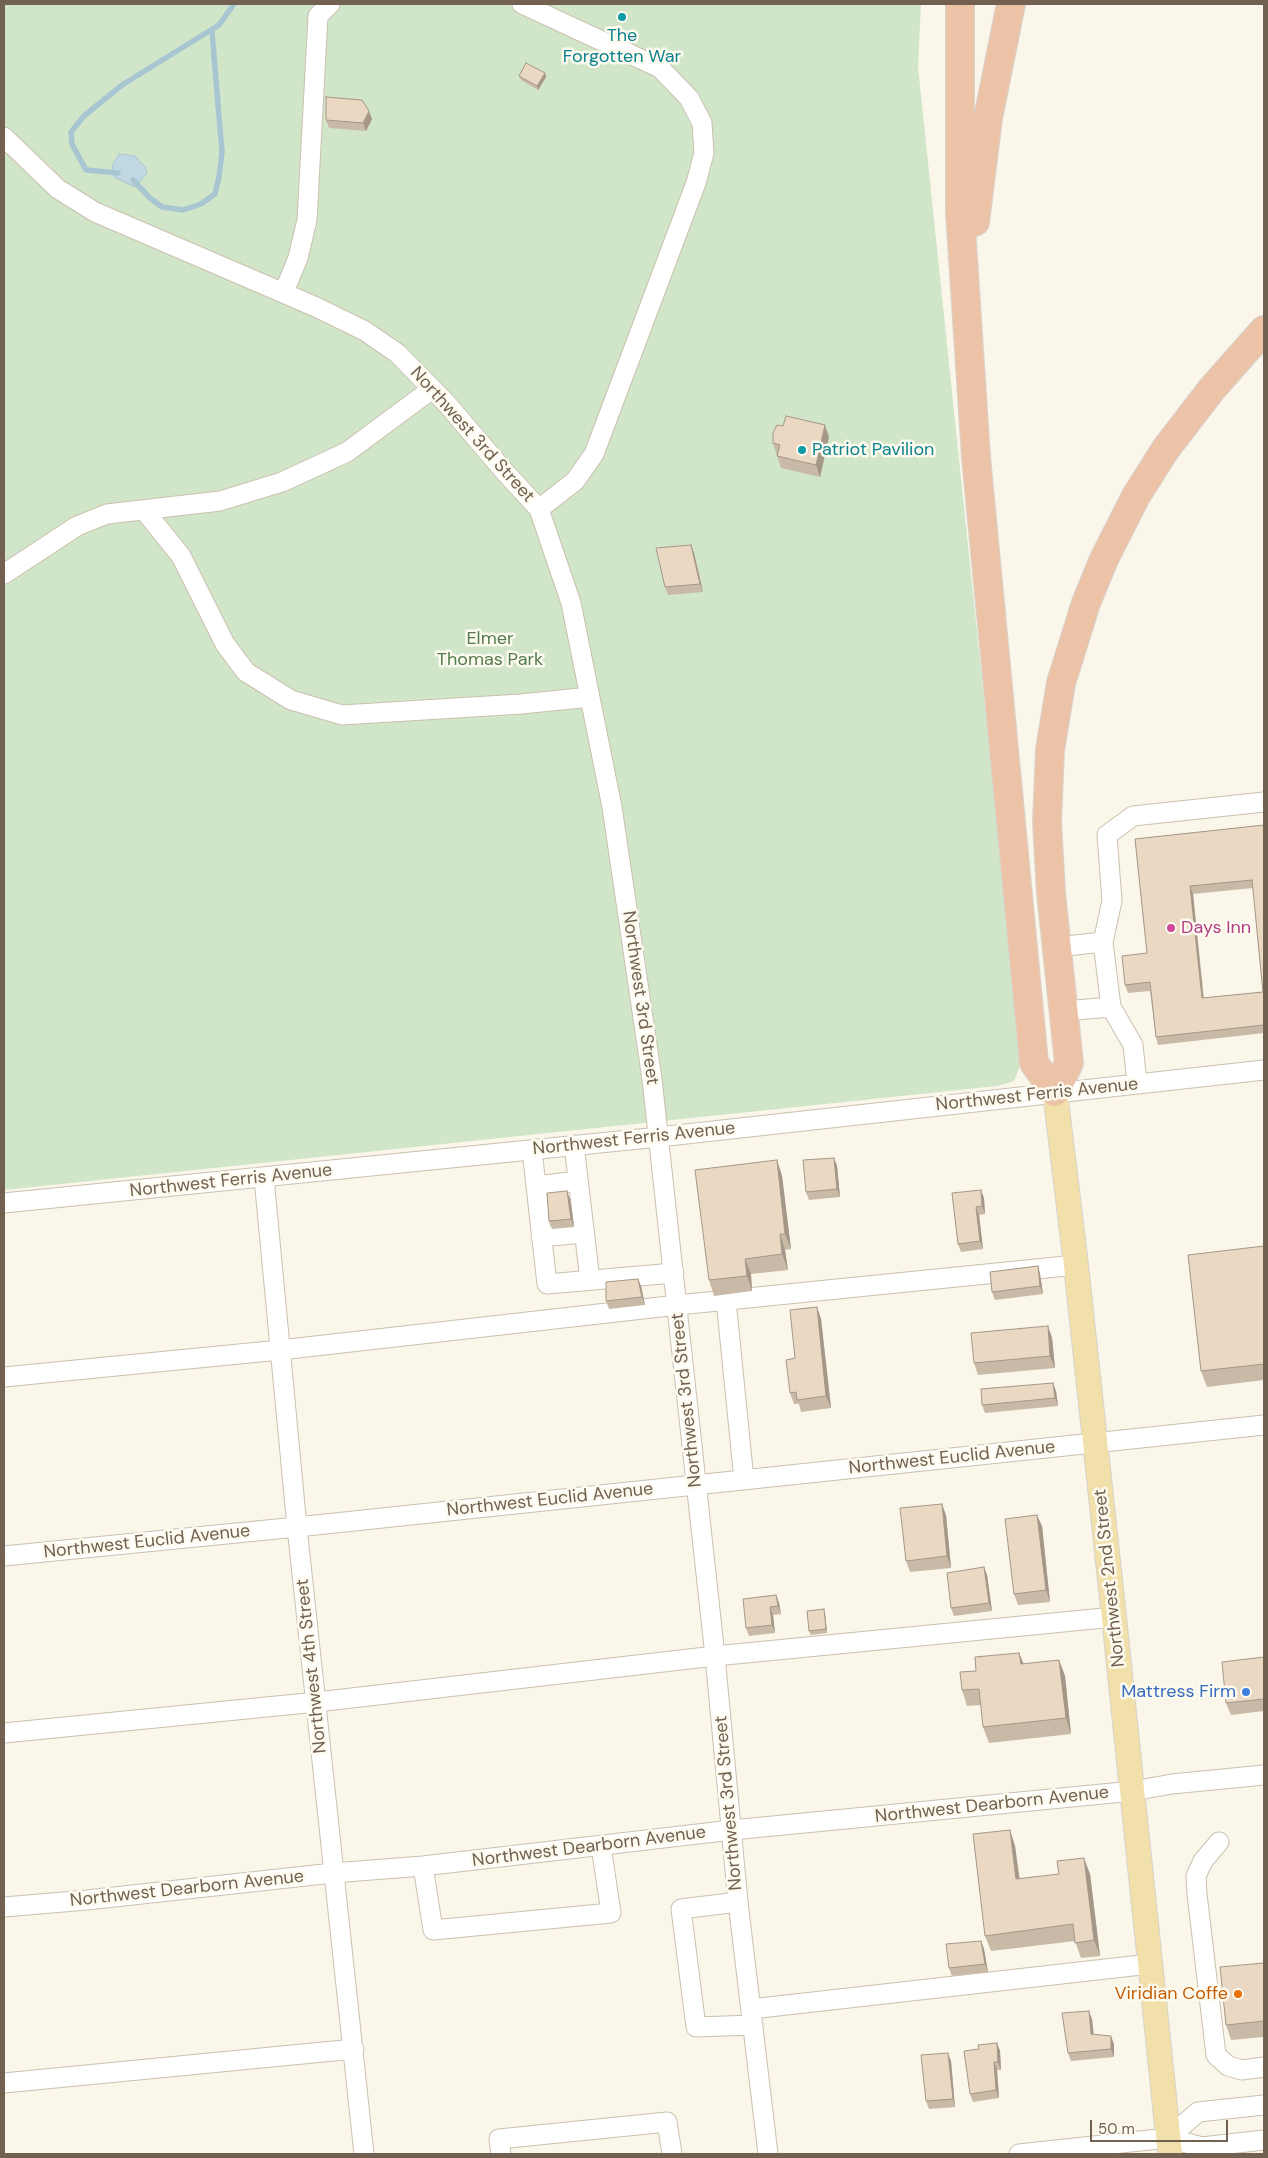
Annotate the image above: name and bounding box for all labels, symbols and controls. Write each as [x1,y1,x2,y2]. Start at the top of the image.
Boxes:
marker: The Forgotten War [616,11,628,23]
place label: The Forgotten War [563,25,681,68]
street label: Northwest 3rd Street [405,363,539,507]
place label: Patriot Pavilion [812,439,934,461]
marker: Patriot Pavilion [796,444,808,456]
park label: Elmer Thomas Park [437,628,543,670]
street label: Northwest 3rd Street [617,910,663,1086]
place label: Days Inn [1181,917,1251,939]
marker: Days Inn [1165,922,1177,934]
street label: Northwest Ferris Avenue [935,1074,1139,1116]
street label: Northwest Ferris Avenue [532,1118,736,1160]
street label: Northwest Ferris Avenue [129,1160,333,1202]
street label: Northwest 3rd Street [667,1312,707,1488]
street label: Northwest Euclid Avenue [848,1436,1056,1480]
street label: Northwest Euclid Avenue [446,1478,654,1522]
street label: Northwest 2nd Street [1090,1488,1130,1668]
street label: Northwest Euclid Avenue [43,1520,251,1564]
street label: Northwest 4th Street [292,1578,332,1754]
place label: Mattress Firm [1121,1681,1236,1703]
marker: Mattress Firm [1240,1686,1252,1698]
street label: Northwest 3rd Street [711,1715,747,1891]
street label: Northwest Dearborn Avenue [874,1782,1110,1828]
street label: Northwest Dearborn Avenue [471,1822,707,1872]
street label: Northwest Dearborn Avenue [69,1866,305,1912]
place label: Viridian Coffe [1114,1983,1228,2005]
marker: Viridian Coffe [1232,1988,1244,2000]
scale bar [1093,2110,1230,2142]
text: 50 m [1098,2119,1135,2139]

